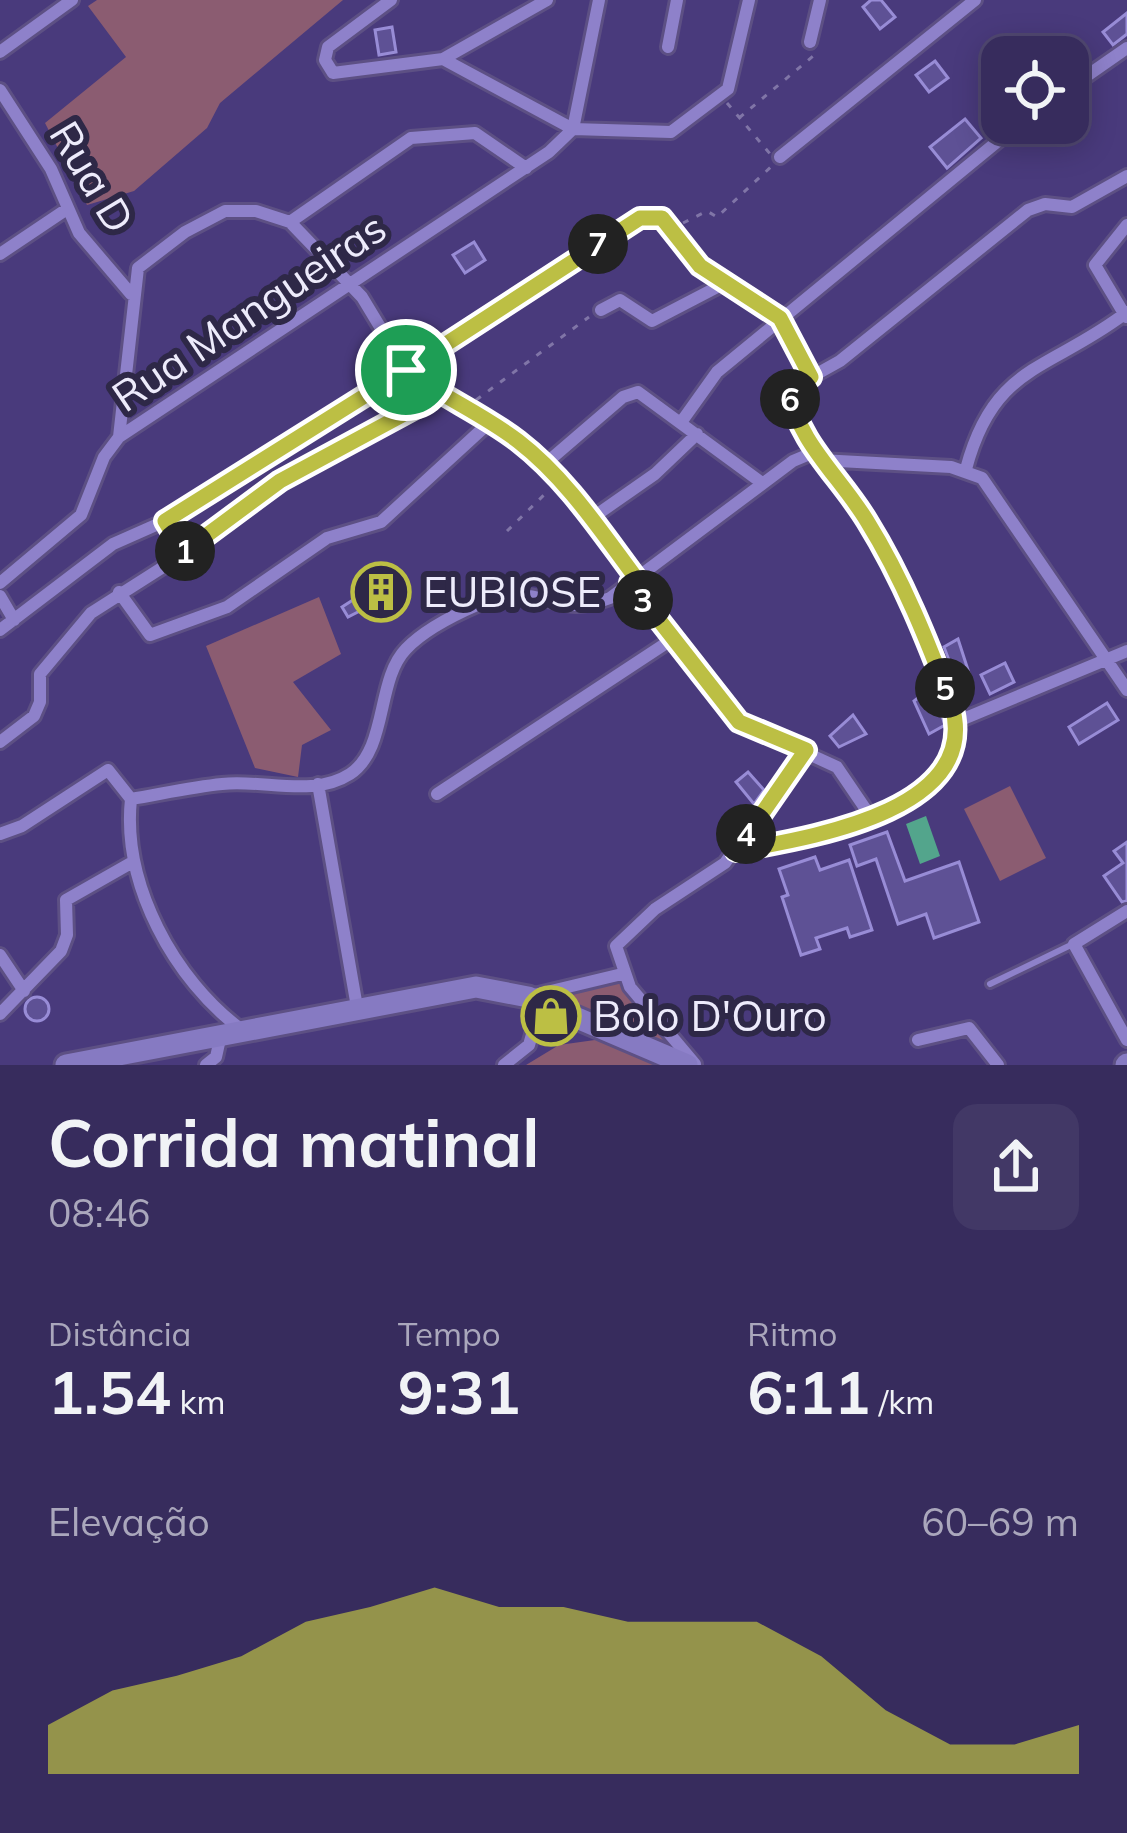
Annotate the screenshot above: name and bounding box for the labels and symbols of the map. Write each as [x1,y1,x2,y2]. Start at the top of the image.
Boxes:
street label: Rua D [39,111,146,242]
street label: Rua Mangueiras [102,200,396,423]
pin: 7 [568,214,628,274]
pin [355,319,457,421]
pin: 6 [760,369,820,429]
pin: 1 [155,521,215,581]
building icon: EUBIOSE [350,561,412,623]
place label: EUBIOSE [423,565,601,618]
pin: 3 [613,570,673,630]
pin: 5 [915,658,975,718]
pin: 4 [716,804,776,864]
shop icon: Bolo D'Ouro [520,985,582,1047]
place label: Bolo D'Ouro [593,989,827,1042]

